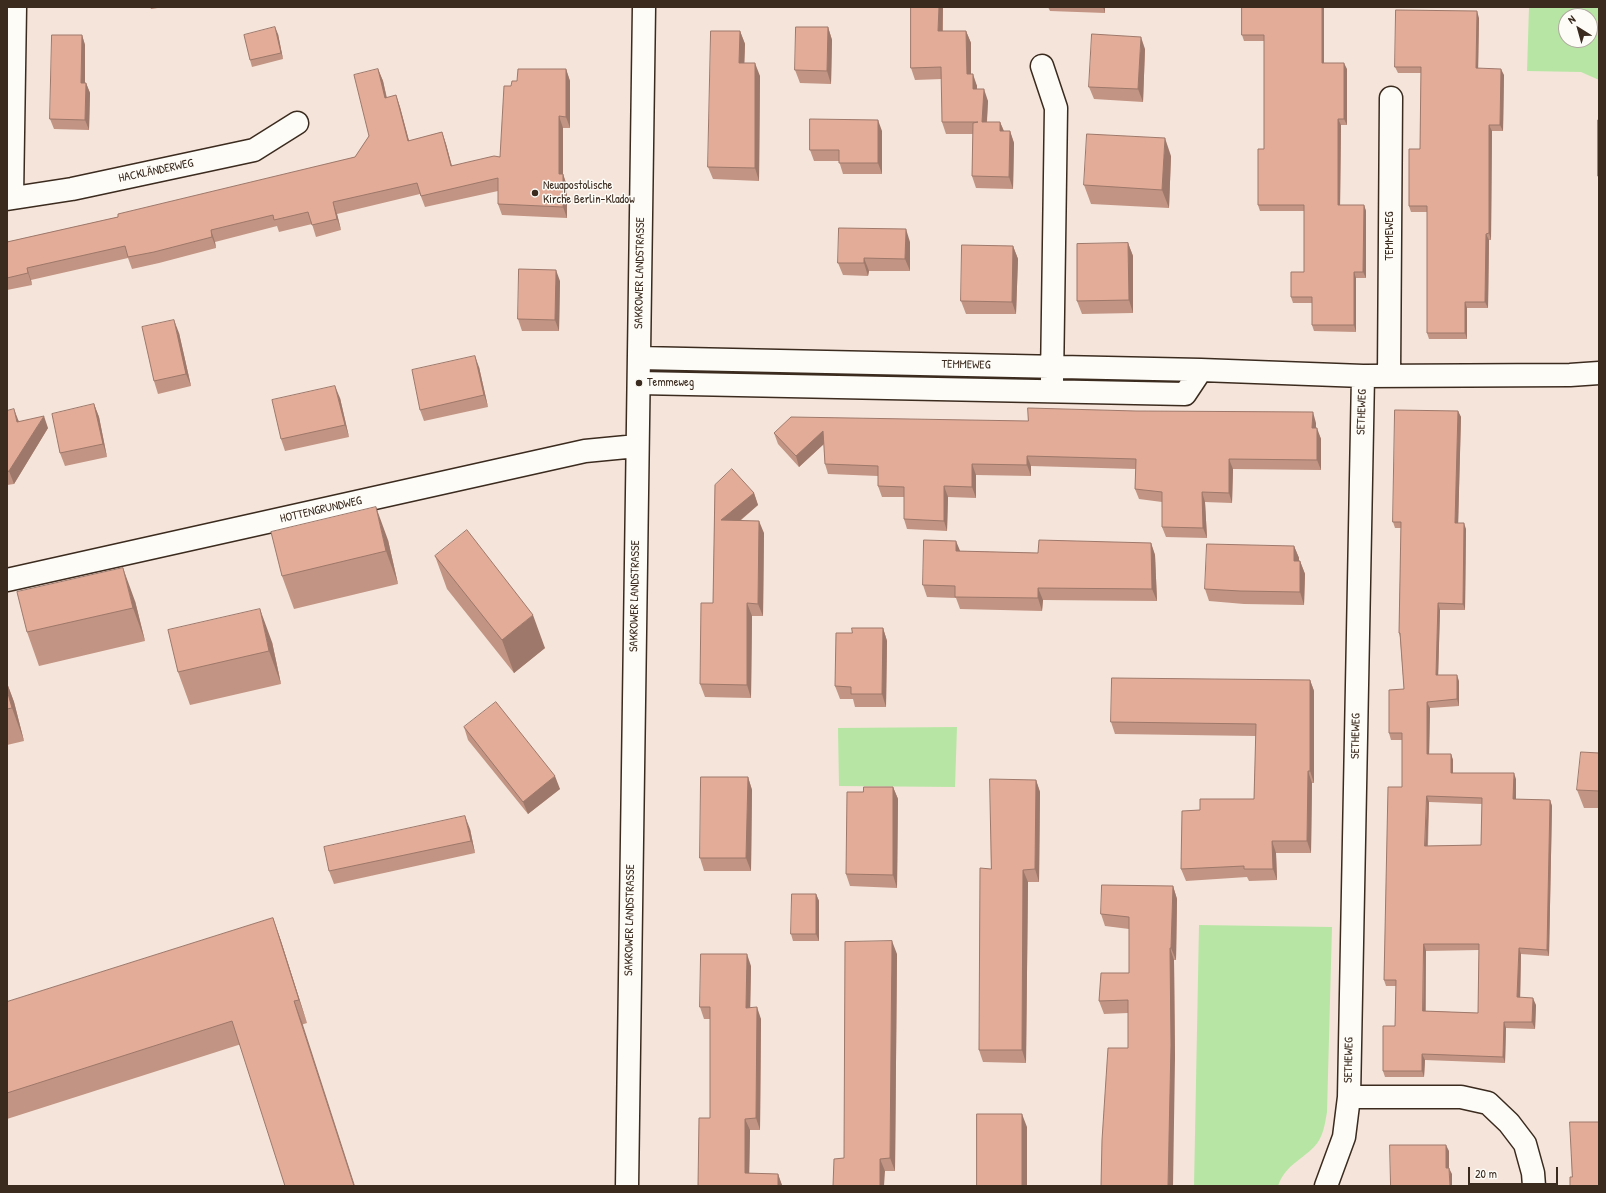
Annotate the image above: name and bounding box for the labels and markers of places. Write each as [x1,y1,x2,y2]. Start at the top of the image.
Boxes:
place label: Neuapostolische Kirche Berlin-Kladow [543,179,635,207]
marker: Neuapostolische Kirche Berlin-Kladow [530,188,540,198]
place label: Temmeweg [647,376,694,390]
marker: Temmeweg [634,378,644,388]

